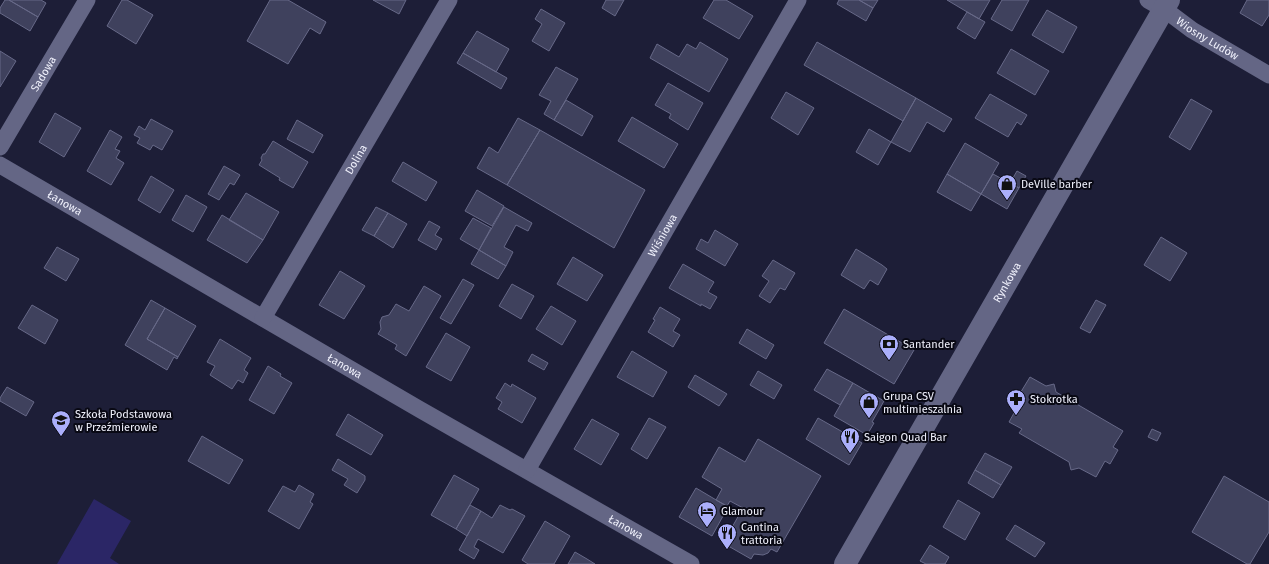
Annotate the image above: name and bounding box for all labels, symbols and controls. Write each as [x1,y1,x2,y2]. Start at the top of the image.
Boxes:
street label: Wiosny Ludów [1173,14,1241,63]
street label: Sadowa [28,54,59,94]
street label: Dolina [343,142,370,177]
shop icon: DeVille barber [996,173,1018,201]
place label: DeVille barber [1021,178,1093,191]
street label: Łanowa [45,188,84,218]
street label: Wiśniowa [645,212,680,259]
street label: Rynkowa [991,260,1024,305]
bank icon: Santander [878,333,900,361]
place label: Santander [903,338,955,351]
street label: Łanowa [325,351,364,381]
pharmacy icon: Stokrotka [1005,388,1027,416]
place label: Grupa CSV multimieszalnia [883,390,962,416]
shop icon: Grupa CSV multimieszalnia [858,391,880,419]
place label: Stokrotka [1030,393,1078,406]
place label: Szkoła Podstawowa w Przeźmierowie [75,408,172,434]
school or university icon: Szkoła Podstawowa w Przeźmierowie [50,409,72,437]
restaurant icon: Saigon Quad Bar [839,426,861,454]
place label: Saigon Quad Bar [864,431,948,444]
hotel icon: Glamour [696,500,718,528]
place label: Glamour [721,505,764,518]
street label: Łanowa [606,512,645,542]
place label: Cantina trattoria [741,521,782,547]
restaurant icon: Cantina trattoria [716,522,738,550]

